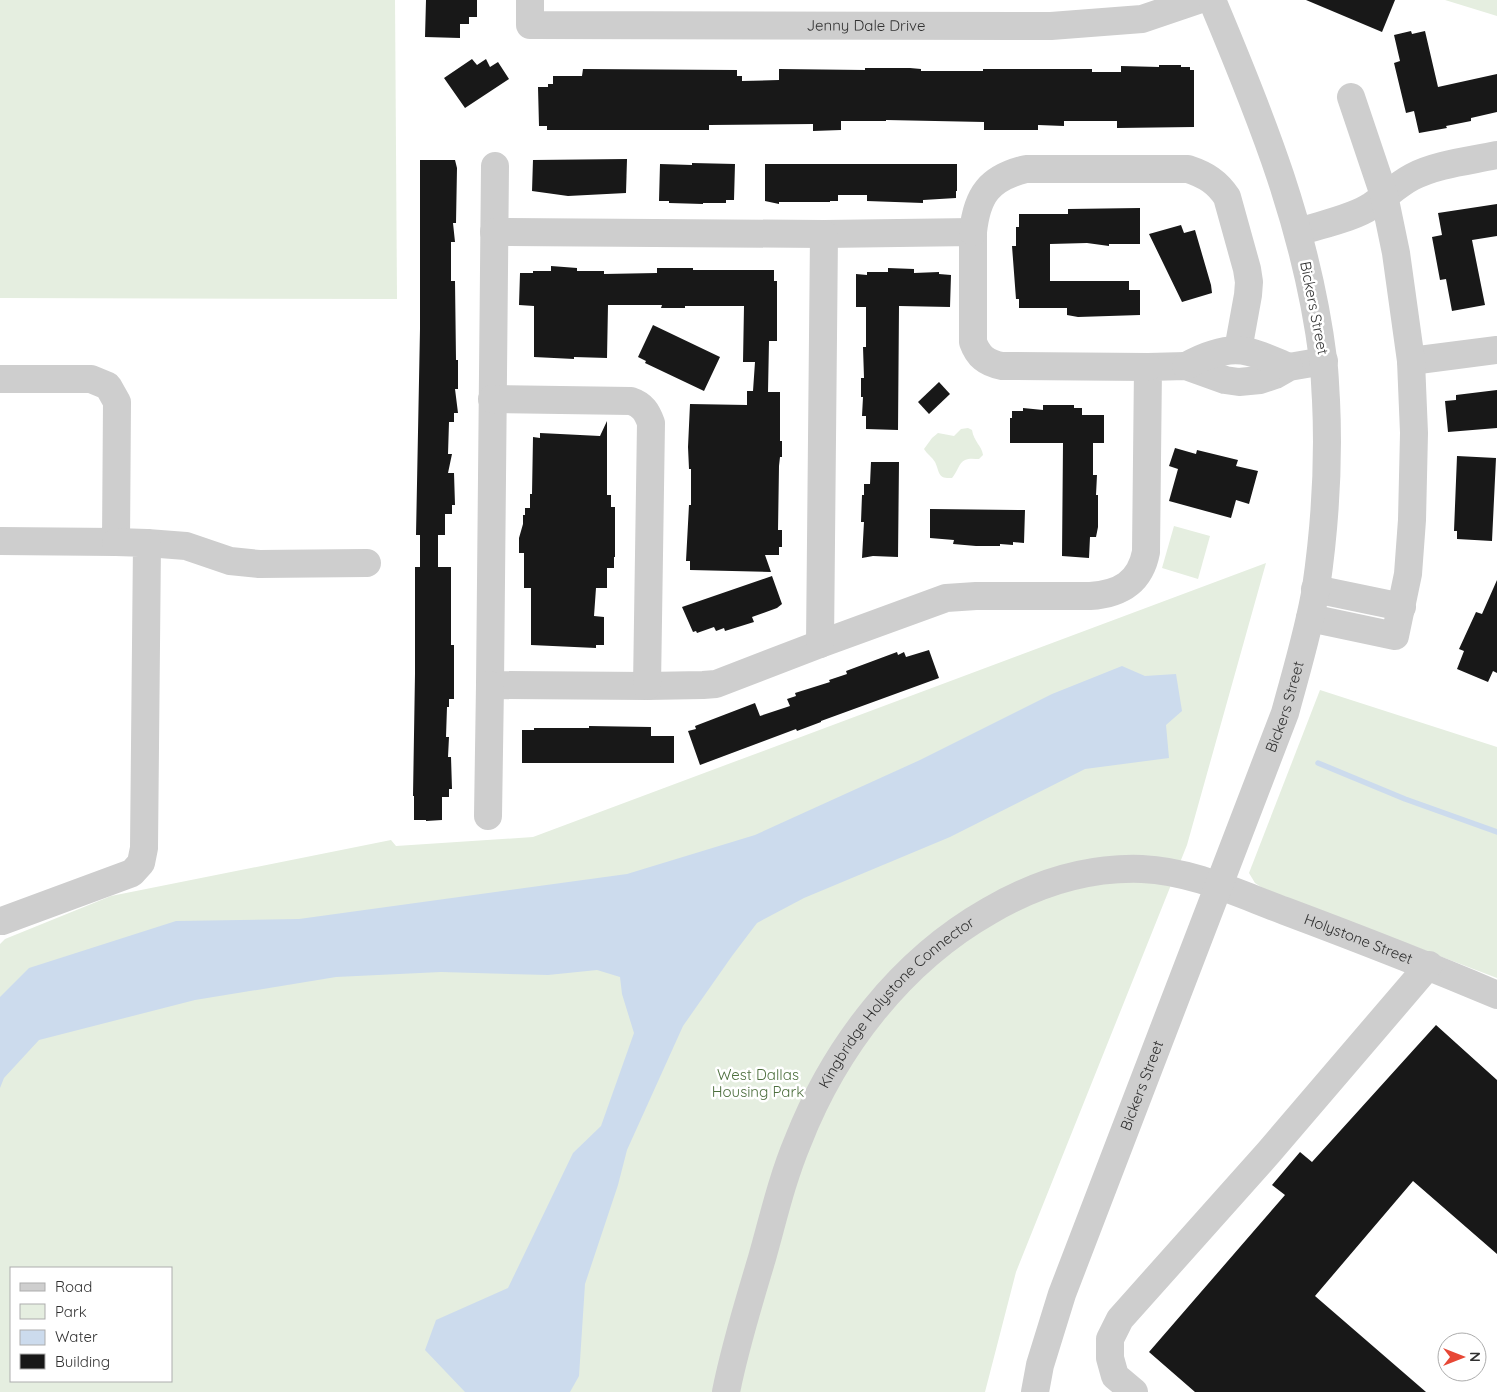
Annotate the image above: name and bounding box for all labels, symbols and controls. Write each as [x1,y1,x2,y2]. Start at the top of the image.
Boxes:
street label: Jenny Dale Drive [807,16,925,35]
street label: Bickers Street [1296,260,1333,356]
street label: Bickers Street [1261,659,1308,755]
street label: Holystone Street [1302,909,1416,968]
street label: Kingbridge Holystone Connector [814,912,978,1091]
street label: Bickers Street [1116,1038,1167,1133]
park label: West Dallas Housing Park [712,1065,804,1101]
legend [10,1267,172,1382]
text: Road [55,1277,92,1296]
text: Park [55,1302,87,1321]
text: Water [55,1327,98,1346]
north arrow [1437,1332,1487,1382]
text: Building [55,1352,110,1371]
text: N [1466,1352,1484,1362]

